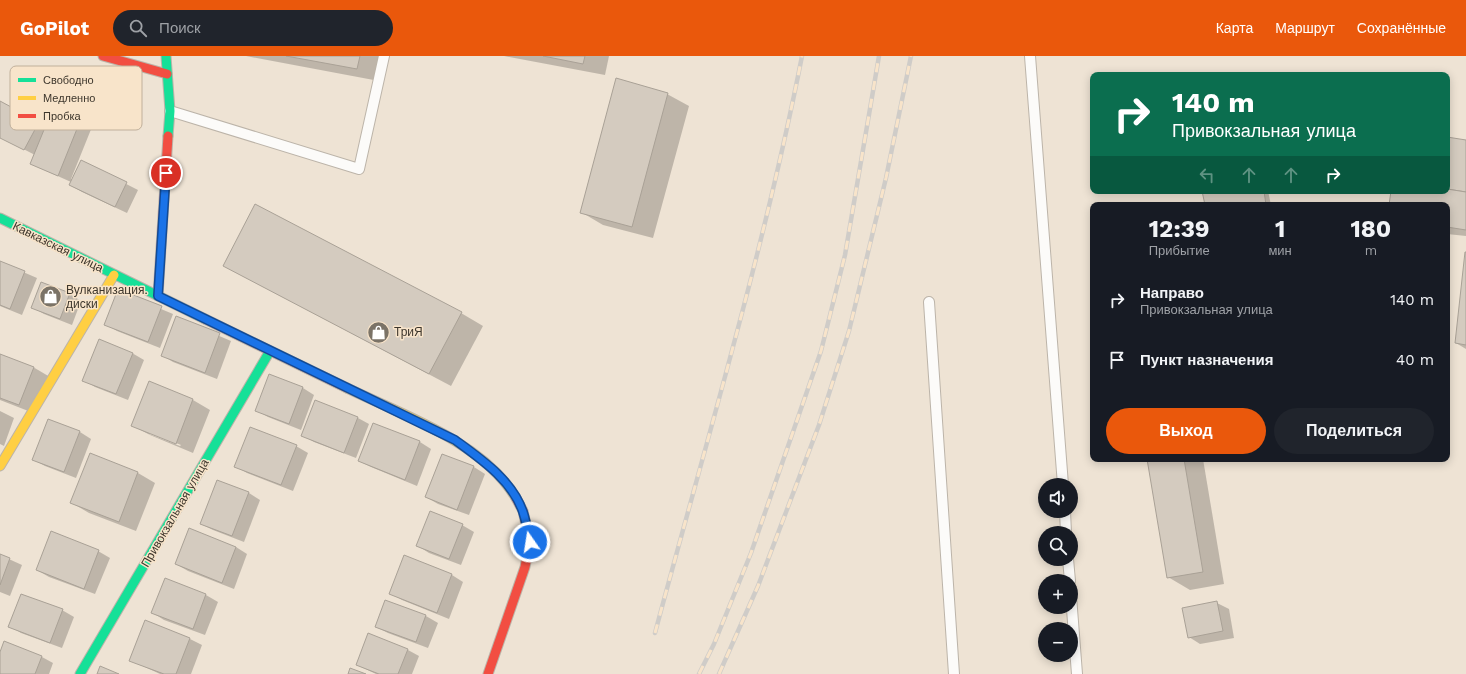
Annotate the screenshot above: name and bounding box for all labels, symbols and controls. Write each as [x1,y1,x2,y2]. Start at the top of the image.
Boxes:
search box [113,10,393,46]
text: GoPilot [20,17,89,40]
icon: search [127,17,149,39]
text: Поиск [159,19,201,37]
text: Карта [1216,20,1253,36]
text: Маршрут [1275,20,1335,36]
text: Сохранённые [1357,20,1446,36]
legend [10,66,142,130]
text: Свободно [43,74,94,87]
text: 140 m [1172,86,1255,119]
icon: right [1106,88,1158,140]
text: Медленно [43,92,95,105]
text: Пробка [43,110,81,123]
text: Привокзальная улица [1172,120,1356,141]
pin [149,156,183,190]
icon: arrive [155,162,177,184]
icon: left [1196,164,1218,186]
icon: ahead [1238,164,1260,186]
icon: ahead [1280,164,1302,186]
icon: right [1322,164,1344,186]
text: 12:39 [1149,215,1210,243]
text: 1 [1275,215,1285,243]
text: 180 [1350,215,1391,243]
street label: Кавказская улица [10,219,106,275]
text: Прибытие [1149,243,1210,258]
text: мин [1268,243,1292,258]
text: m [1365,243,1377,258]
place label: Вулканизация. диски [66,283,148,311]
shop icon: Вулканизация. диски [37,284,63,310]
text: Направо [1140,284,1204,302]
icon: right [1106,289,1128,311]
text: 140 m [1390,291,1434,309]
text: Привокзальная улица [1140,302,1273,317]
shop icon: ТриЯ [366,319,392,345]
place label: ТриЯ [394,325,423,339]
icon: arrive [1106,349,1128,371]
text: Пункт назначения [1140,351,1273,369]
text: 40 m [1396,351,1434,369]
button: Выход [1106,408,1266,454]
button: Поделиться [1274,408,1434,454]
street label: Привокзальная улица [138,456,212,570]
map controls [1038,478,1078,662]
button: sound [1038,478,1078,518]
position arrow [509,521,551,563]
button: search [1038,526,1078,566]
button: + [1038,574,1078,614]
button: − [1038,622,1078,662]

